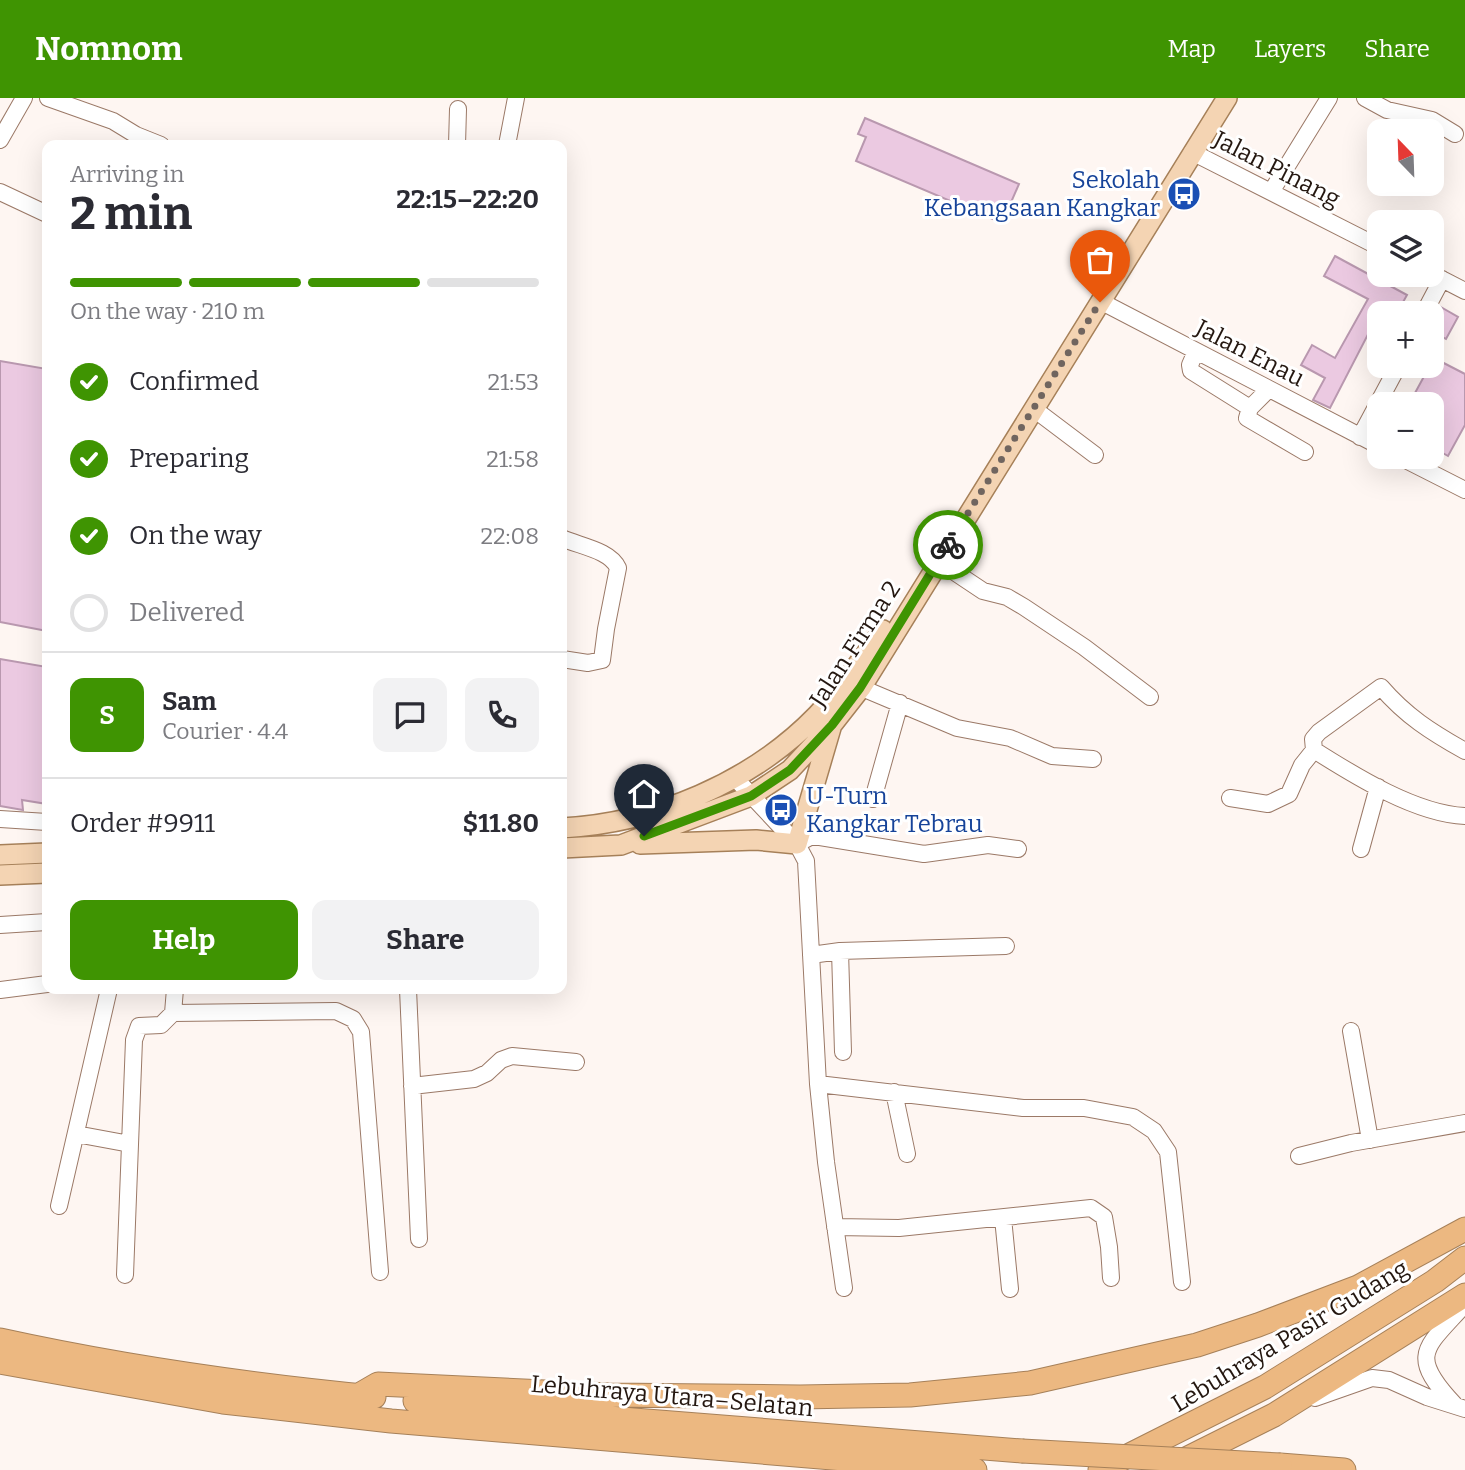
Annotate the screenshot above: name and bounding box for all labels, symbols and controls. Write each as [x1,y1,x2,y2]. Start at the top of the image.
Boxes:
text: Nomnom [35,29,183,69]
text: Map [1168,35,1216,63]
text: Layers [1254,35,1326,63]
text: Share [1364,35,1430,63]
north arrow [1367,119,1444,196]
map controls [1367,119,1444,469]
street label: Jalan Pinang [1208,125,1345,213]
text: Arriving in [70,160,184,188]
place label: Sekolah Kebangsaan Kangkar [924,166,1160,222]
bus stop icon: Sekolah Kebangsaan Kangkar [1165,175,1203,213]
text: 22:15–22:20 [396,184,539,215]
text: 2 min [70,186,192,241]
button: layers [1367,210,1444,287]
pin [1070,230,1130,302]
icon: bag [1081,241,1119,279]
text: On the way · 210 m [70,297,265,325]
button: + [1367,301,1444,378]
street label: Jalan Enau [1190,313,1309,392]
icon: check [70,363,108,401]
text: Confirmed [129,366,259,397]
text: 21:53 [487,368,539,396]
button: − [1367,392,1444,469]
icon: check [70,440,108,478]
text: Preparing [129,443,249,474]
text: 21:58 [486,445,539,473]
courier [913,510,983,580]
icon: check [70,517,108,555]
text: On the way [129,520,262,551]
text: 22:08 [481,522,539,550]
icon: bike [929,526,967,564]
street label: Jalan Firma 2 [803,576,906,713]
text: Delivered [129,597,244,628]
button: chat [373,678,447,752]
button: phone [465,678,539,752]
text: Sam [162,686,217,717]
text: S [99,700,115,731]
text: Courier · 4.4 [162,717,288,745]
pin [614,764,674,836]
icon: home [625,775,663,813]
place label: U-Turn Kangkar Tebrau [806,782,983,838]
bus stop icon: U-Turn Kangkar Tebrau [762,791,800,829]
text: Order #9911 [70,808,215,839]
text: $11.80 [462,808,539,839]
button: Help [70,900,298,980]
button: Share [312,900,539,980]
street label: Lebuhraya Pasir Gudang [1167,1254,1413,1418]
street label: Lebuhraya Utara–Selatan [530,1370,814,1422]

